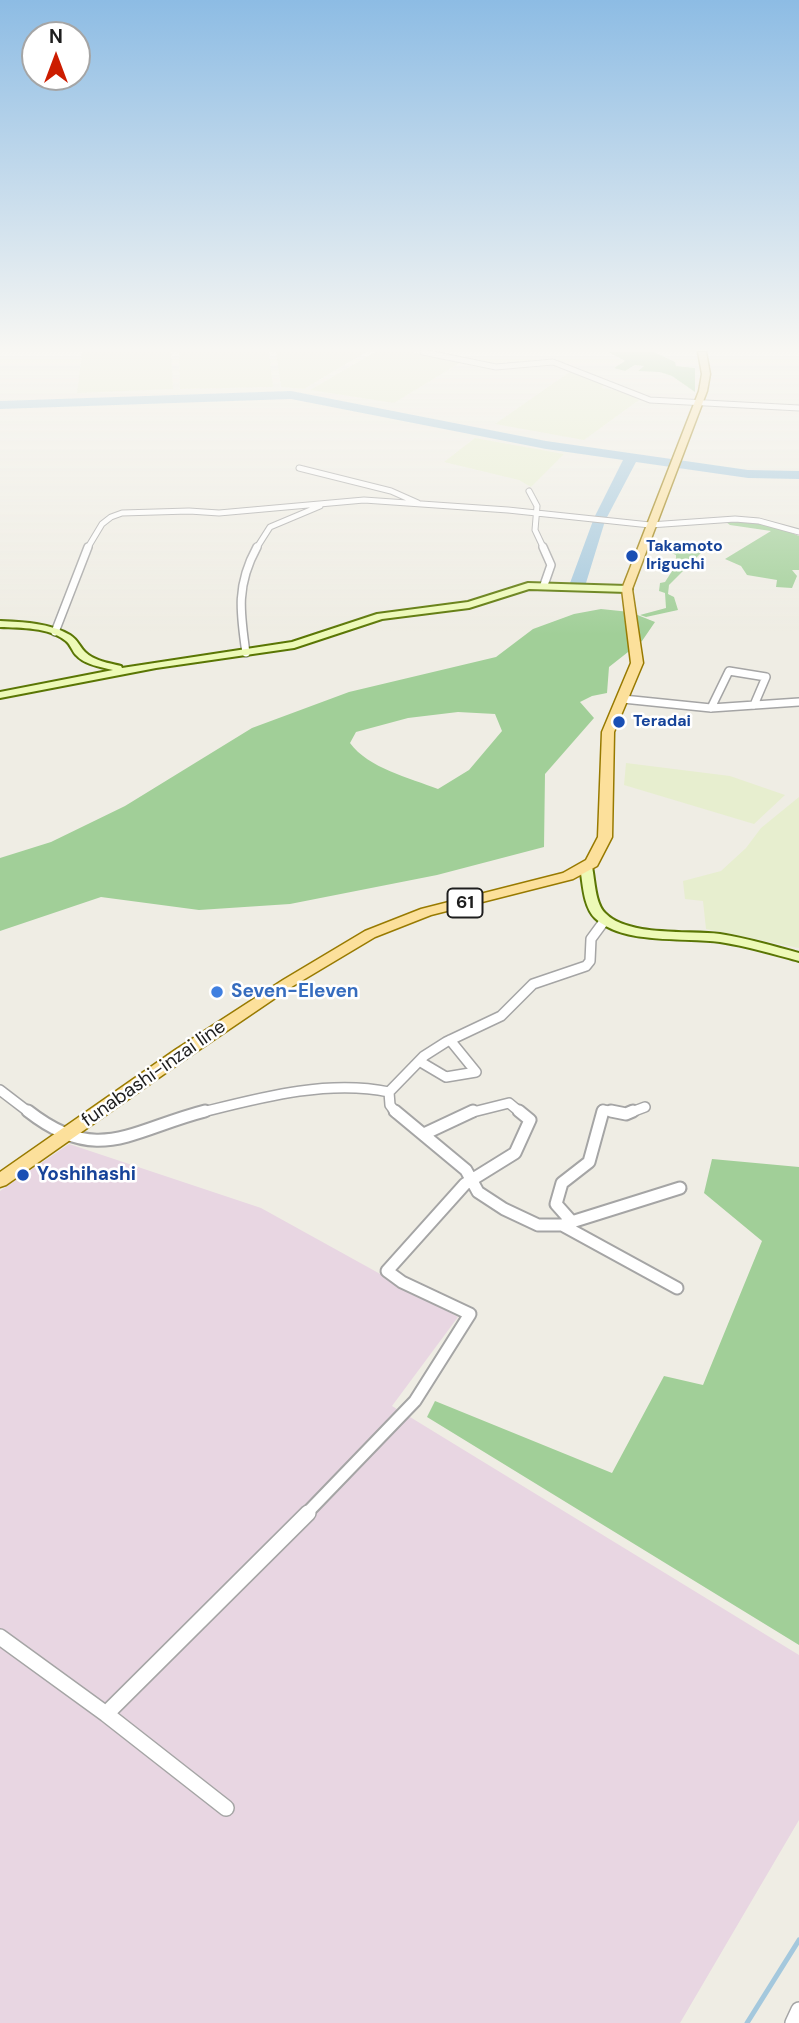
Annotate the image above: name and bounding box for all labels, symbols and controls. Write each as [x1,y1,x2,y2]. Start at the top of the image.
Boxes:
north arrow [21,21,91,91]
text: N [49,24,63,49]
place label: Takamoto Iriguchi [646,537,723,575]
marker: Takamoto Iriguchi [624,548,640,564]
place label: Teradai [633,712,691,732]
marker: Teradai [611,714,627,730]
road number: 61 [448,888,482,918]
place label: Seven-Eleven [231,981,359,1003]
marker: Seven-Eleven [209,984,225,1000]
street label: funabashi-inzai line [78,1016,230,1132]
place label: Yoshihashi [37,1164,136,1186]
marker: Yoshihashi [15,1167,31,1183]

